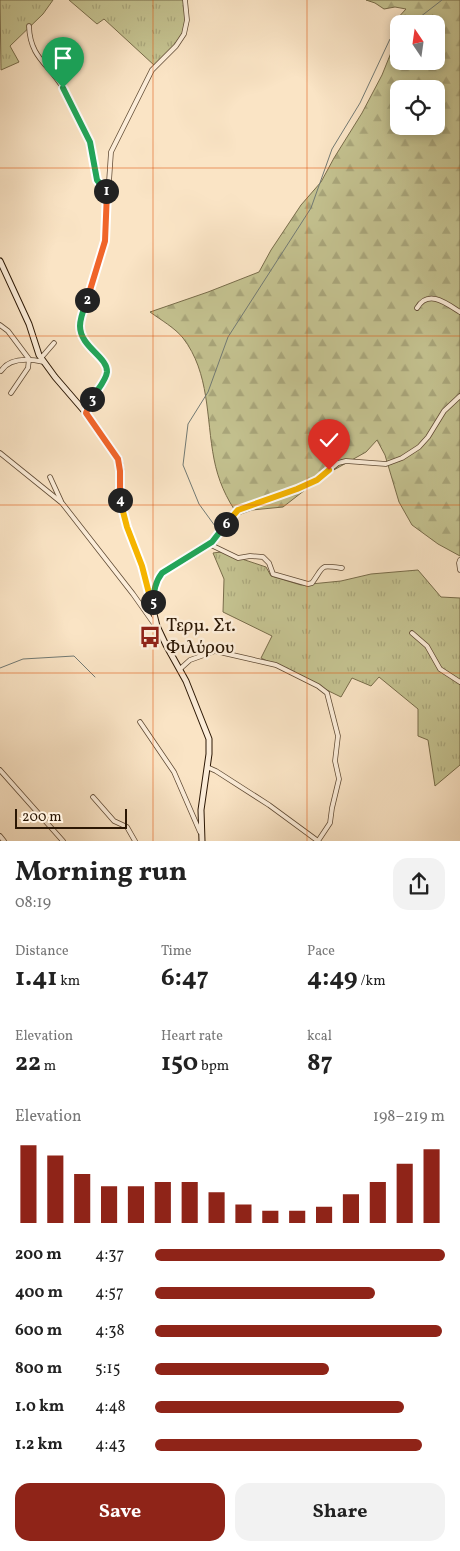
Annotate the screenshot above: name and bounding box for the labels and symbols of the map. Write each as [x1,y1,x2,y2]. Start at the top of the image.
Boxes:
north arrow [390,15,445,70]
pin [42,37,84,88]
pin: 1 [94,178,118,204]
pin: 2 [74,288,100,312]
pin: 3 [80,386,104,412]
pin [308,419,350,470]
pin: 4 [108,488,132,512]
pin: 6 [214,512,238,536]
pin: 5 [140,590,166,614]
place label: Τερμ. Στ. Φιλύρου [166,613,236,661]
bus stop icon: Τερμ. Στ. Φιλύρου [137,624,163,650]
scale bar [15,806,128,829]

